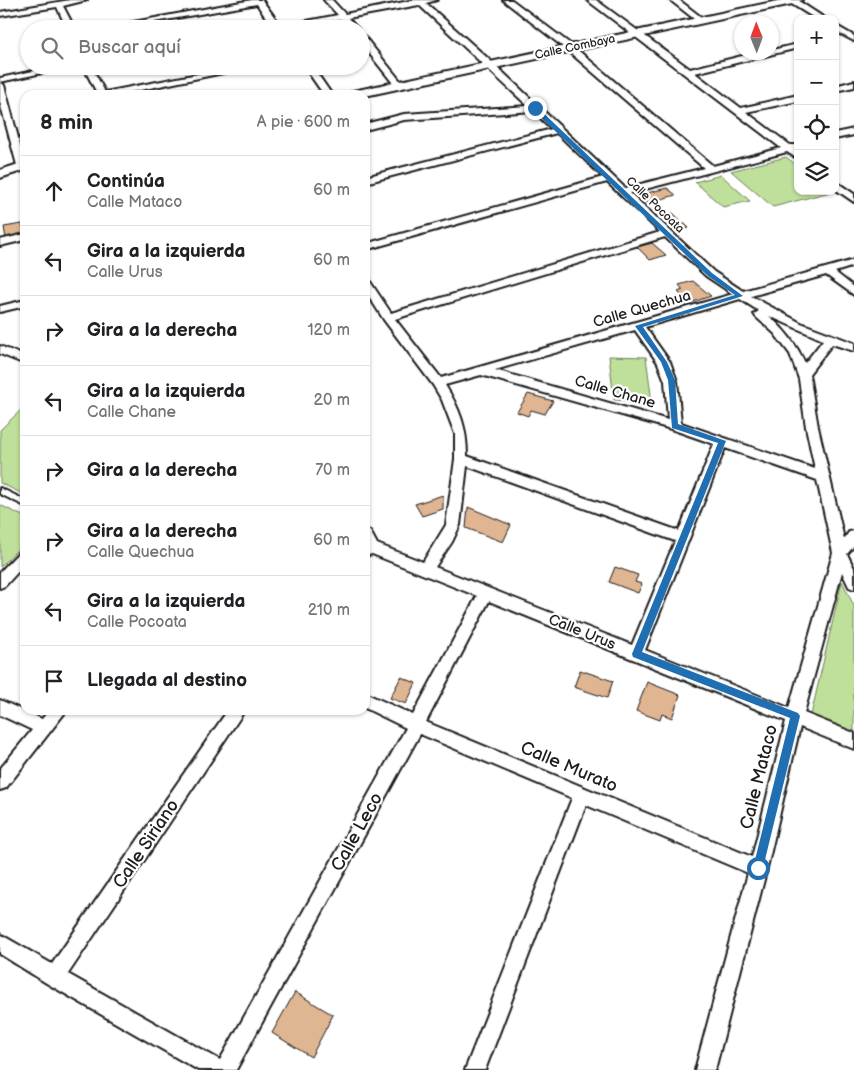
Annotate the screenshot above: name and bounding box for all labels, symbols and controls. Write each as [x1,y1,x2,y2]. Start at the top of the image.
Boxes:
north arrow [734,15,779,60]
map controls [794,15,839,195]
button: + [794,15,839,60]
search box [20,20,370,75]
street label: Calle Combaya [533,31,617,63]
icon: search [38,34,66,62]
text: Buscar aquí [78,36,181,59]
button: − [794,60,839,105]
route end [524,97,547,120]
button: locate [794,105,839,150]
text: 8 min [40,110,93,135]
text: A pie · 600 m [257,113,350,132]
button: layers [794,150,839,195]
text: Continúa [87,170,165,193]
street label: Calle Pocoata [623,174,687,237]
icon: ahead [40,177,68,205]
text: 60 m [313,181,350,200]
text: Calle Mataco [87,193,182,212]
text: Gira a la izquierda [87,240,245,263]
icon: left [40,247,68,275]
text: 60 m [313,251,350,270]
text: Calle Urus [87,263,163,282]
street label: Calle Quechua [591,286,693,332]
icon: right [40,317,68,345]
text: Gira a la derecha [87,319,237,342]
text: 120 m [307,321,350,340]
street label: Calle Chane [572,371,658,413]
text: Gira a la izquierda [87,380,245,403]
icon: left [40,387,68,415]
text: 20 m [314,391,350,410]
text: Calle Chane [87,403,176,422]
icon: right [40,457,68,485]
text: Gira a la derecha [87,459,237,482]
text: 70 m [315,461,350,480]
text: Gira a la derecha [87,520,237,543]
icon: right [40,527,68,555]
text: 60 m [313,531,350,550]
text: Calle Quechua [87,543,194,562]
text: Gira a la izquierda [87,590,245,613]
icon: left [40,597,68,625]
text: 210 m [308,601,350,620]
street label: Calle Urus [546,610,619,654]
text: Calle Pocoata [87,613,187,632]
icon: arrive [40,667,68,695]
text: Llegada al destino [87,669,247,692]
street label: Calle Mataco [736,722,782,832]
street label: Calle Murato [517,737,621,797]
street label: Calle Leco [327,789,387,875]
street label: Calle Siriano [109,796,183,892]
route start [747,857,770,880]

